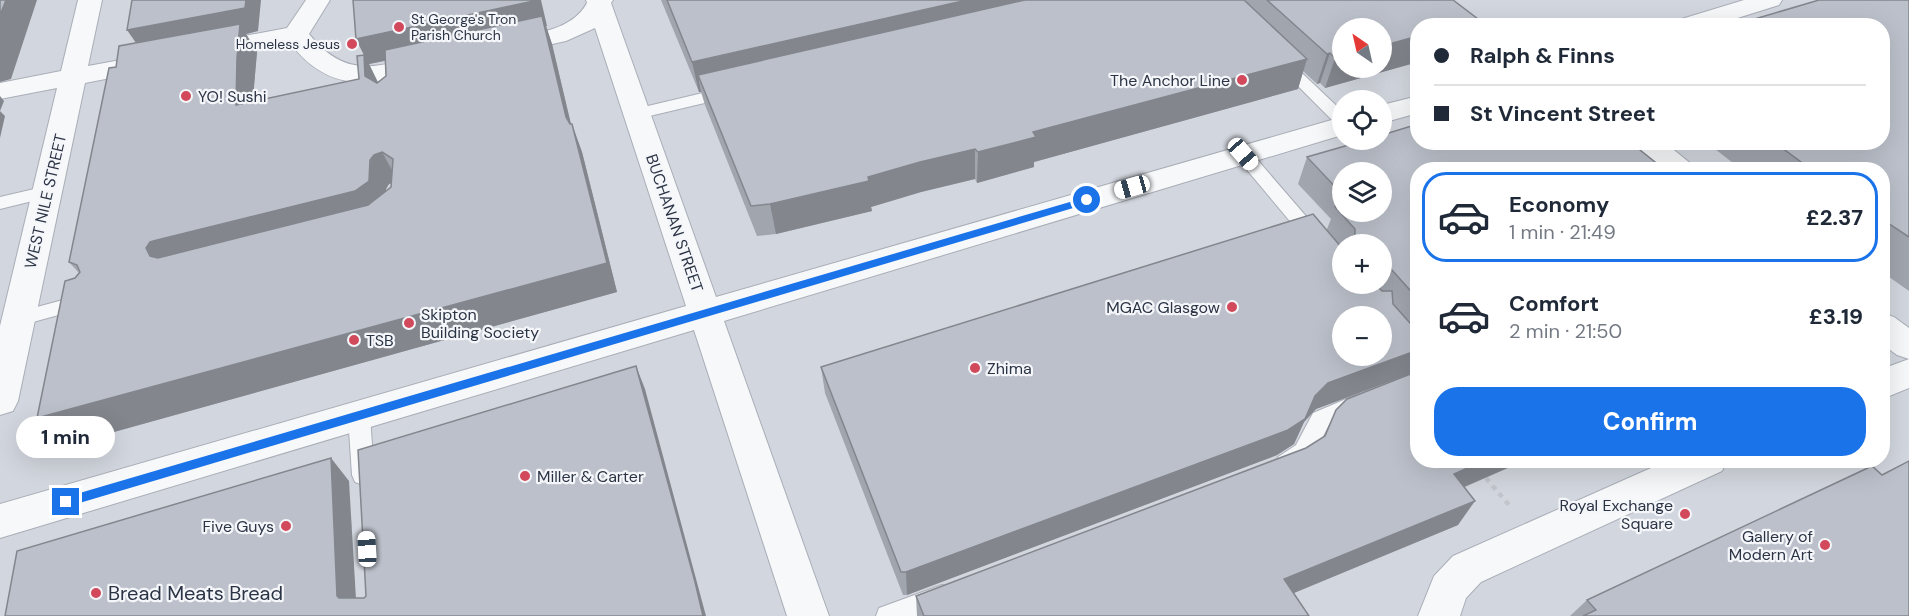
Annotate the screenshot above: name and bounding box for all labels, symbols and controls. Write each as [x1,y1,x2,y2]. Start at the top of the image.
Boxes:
place label: St George's Tron Parish Church [411,10,516,44]
north arrow [1332,18,1392,78]
map controls [1332,18,1392,366]
marker: St George's Tron Parish Church [392,20,406,34]
place label: Homeless Jesus [236,35,340,53]
marker: Homeless Jesus [345,37,359,51]
text: Ralph & Finns [1470,41,1615,70]
place label: The Anchor Line [1110,70,1230,91]
marker: The Anchor Line [1235,73,1249,87]
place label: YO! Sushi [198,86,267,107]
marker: YO! Sushi [179,89,193,103]
button: locate [1332,90,1392,150]
text: St Vincent Street [1470,99,1656,128]
street label: WEST NILE STREET [20,132,71,271]
car [1224,135,1262,173]
street label: BUCHANAN STREET [641,151,708,295]
button: layers [1332,162,1392,222]
car [1112,173,1152,201]
route start [1073,186,1100,213]
icon: car [1437,190,1491,244]
text: Economy [1509,190,1609,219]
text: £2.37 [1806,203,1863,232]
text: 1 min · 21:49 [1509,219,1616,245]
button: + [1332,234,1392,294]
icon: car [1437,289,1491,343]
text: Comfort [1509,289,1599,318]
place label: MGAC Glasgow [1106,297,1220,318]
marker: MGAC Glasgow [1225,300,1239,314]
text: £3.19 [1809,302,1863,331]
place label: Skipton Building Society [421,304,539,343]
button: − [1332,306,1392,366]
marker: Skipton Building Society [402,316,416,330]
text: 2 min · 21:50 [1509,318,1622,344]
place label: TSB [366,330,394,351]
marker: TSB [347,333,361,347]
place label: Zhima [987,358,1032,379]
marker: Zhima [968,361,982,375]
button: Confirm [1434,387,1866,456]
callout: 1 min [16,415,116,457]
text: 1 min [41,424,90,450]
place label: Miller & Carter [537,466,644,487]
marker: Miller & Carter [518,469,532,483]
route end [52,488,79,515]
place label: Royal Exchange Square [1560,495,1673,534]
marker: Royal Exchange Square [1678,507,1692,521]
place label: Five Guys [202,516,274,537]
marker: Five Guys [279,519,293,533]
place label: Gallery of Modern Art [1729,526,1813,565]
car [357,531,377,567]
marker: Gallery of Modern Art [1818,538,1832,552]
place label: Bread Meats Bread [108,580,283,606]
marker: Bread Meats Bread [89,586,103,600]

